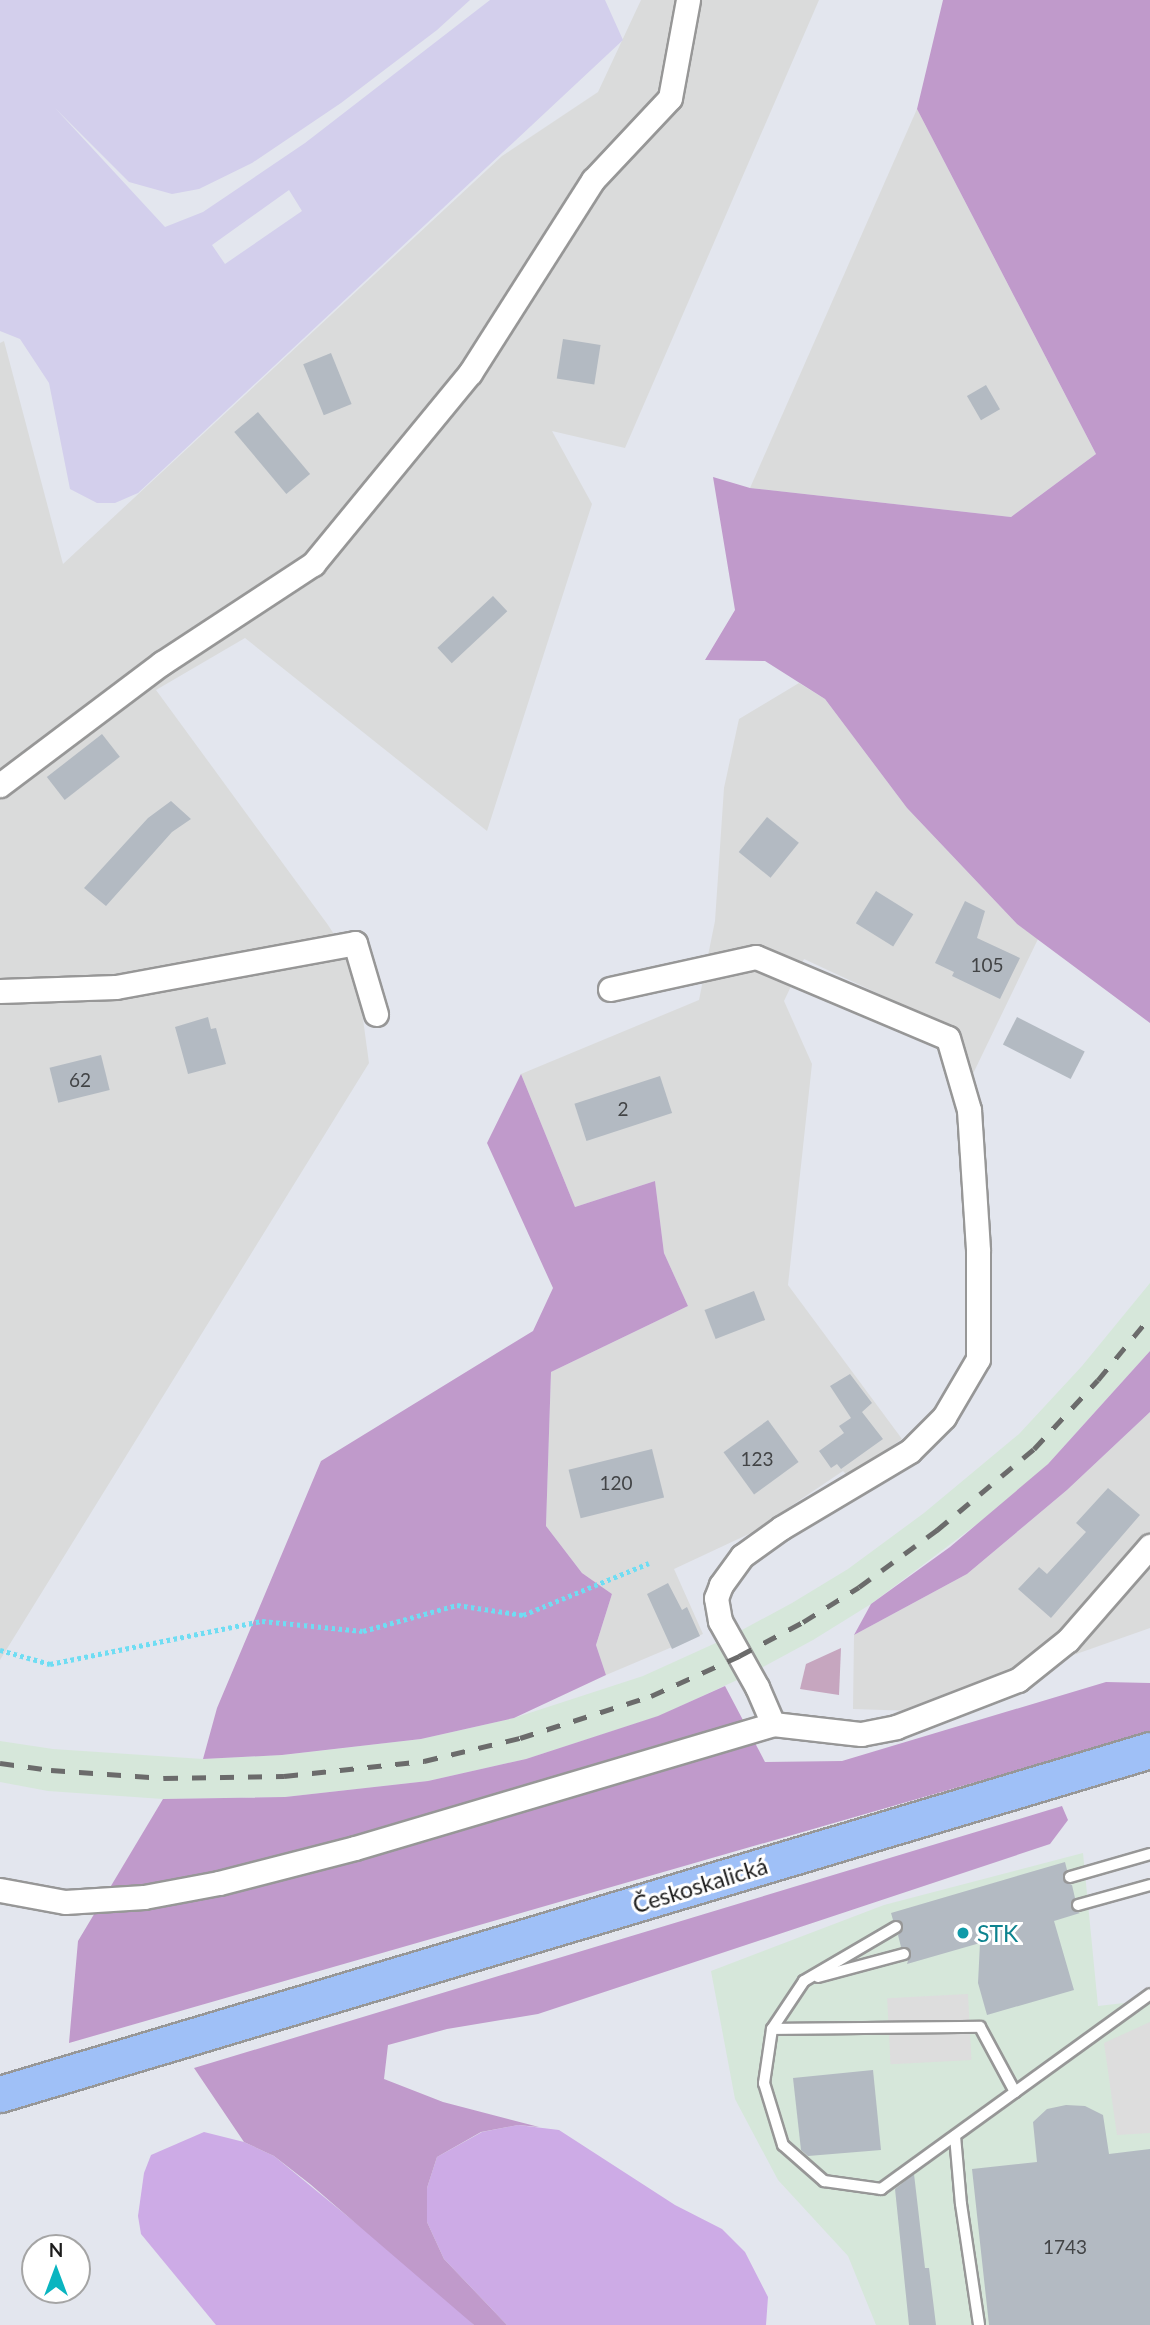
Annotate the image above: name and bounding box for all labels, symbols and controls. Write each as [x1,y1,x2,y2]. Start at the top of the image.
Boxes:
house number: 105 [970,954,1004,976]
house number: 62 [69,1069,91,1091]
house number: 2 [617,1098,629,1120]
house number: 123 [740,1448,774,1470]
house number: 120 [599,1472,633,1494]
street label: Českoskalická [629,1851,771,1919]
place label: STK [977,1919,1018,1947]
marker: STK [955,1925,971,1941]
north arrow [21,2234,91,2304]
house number: 1743 [1043,2236,1087,2258]
text: N [49,2238,63,2261]

